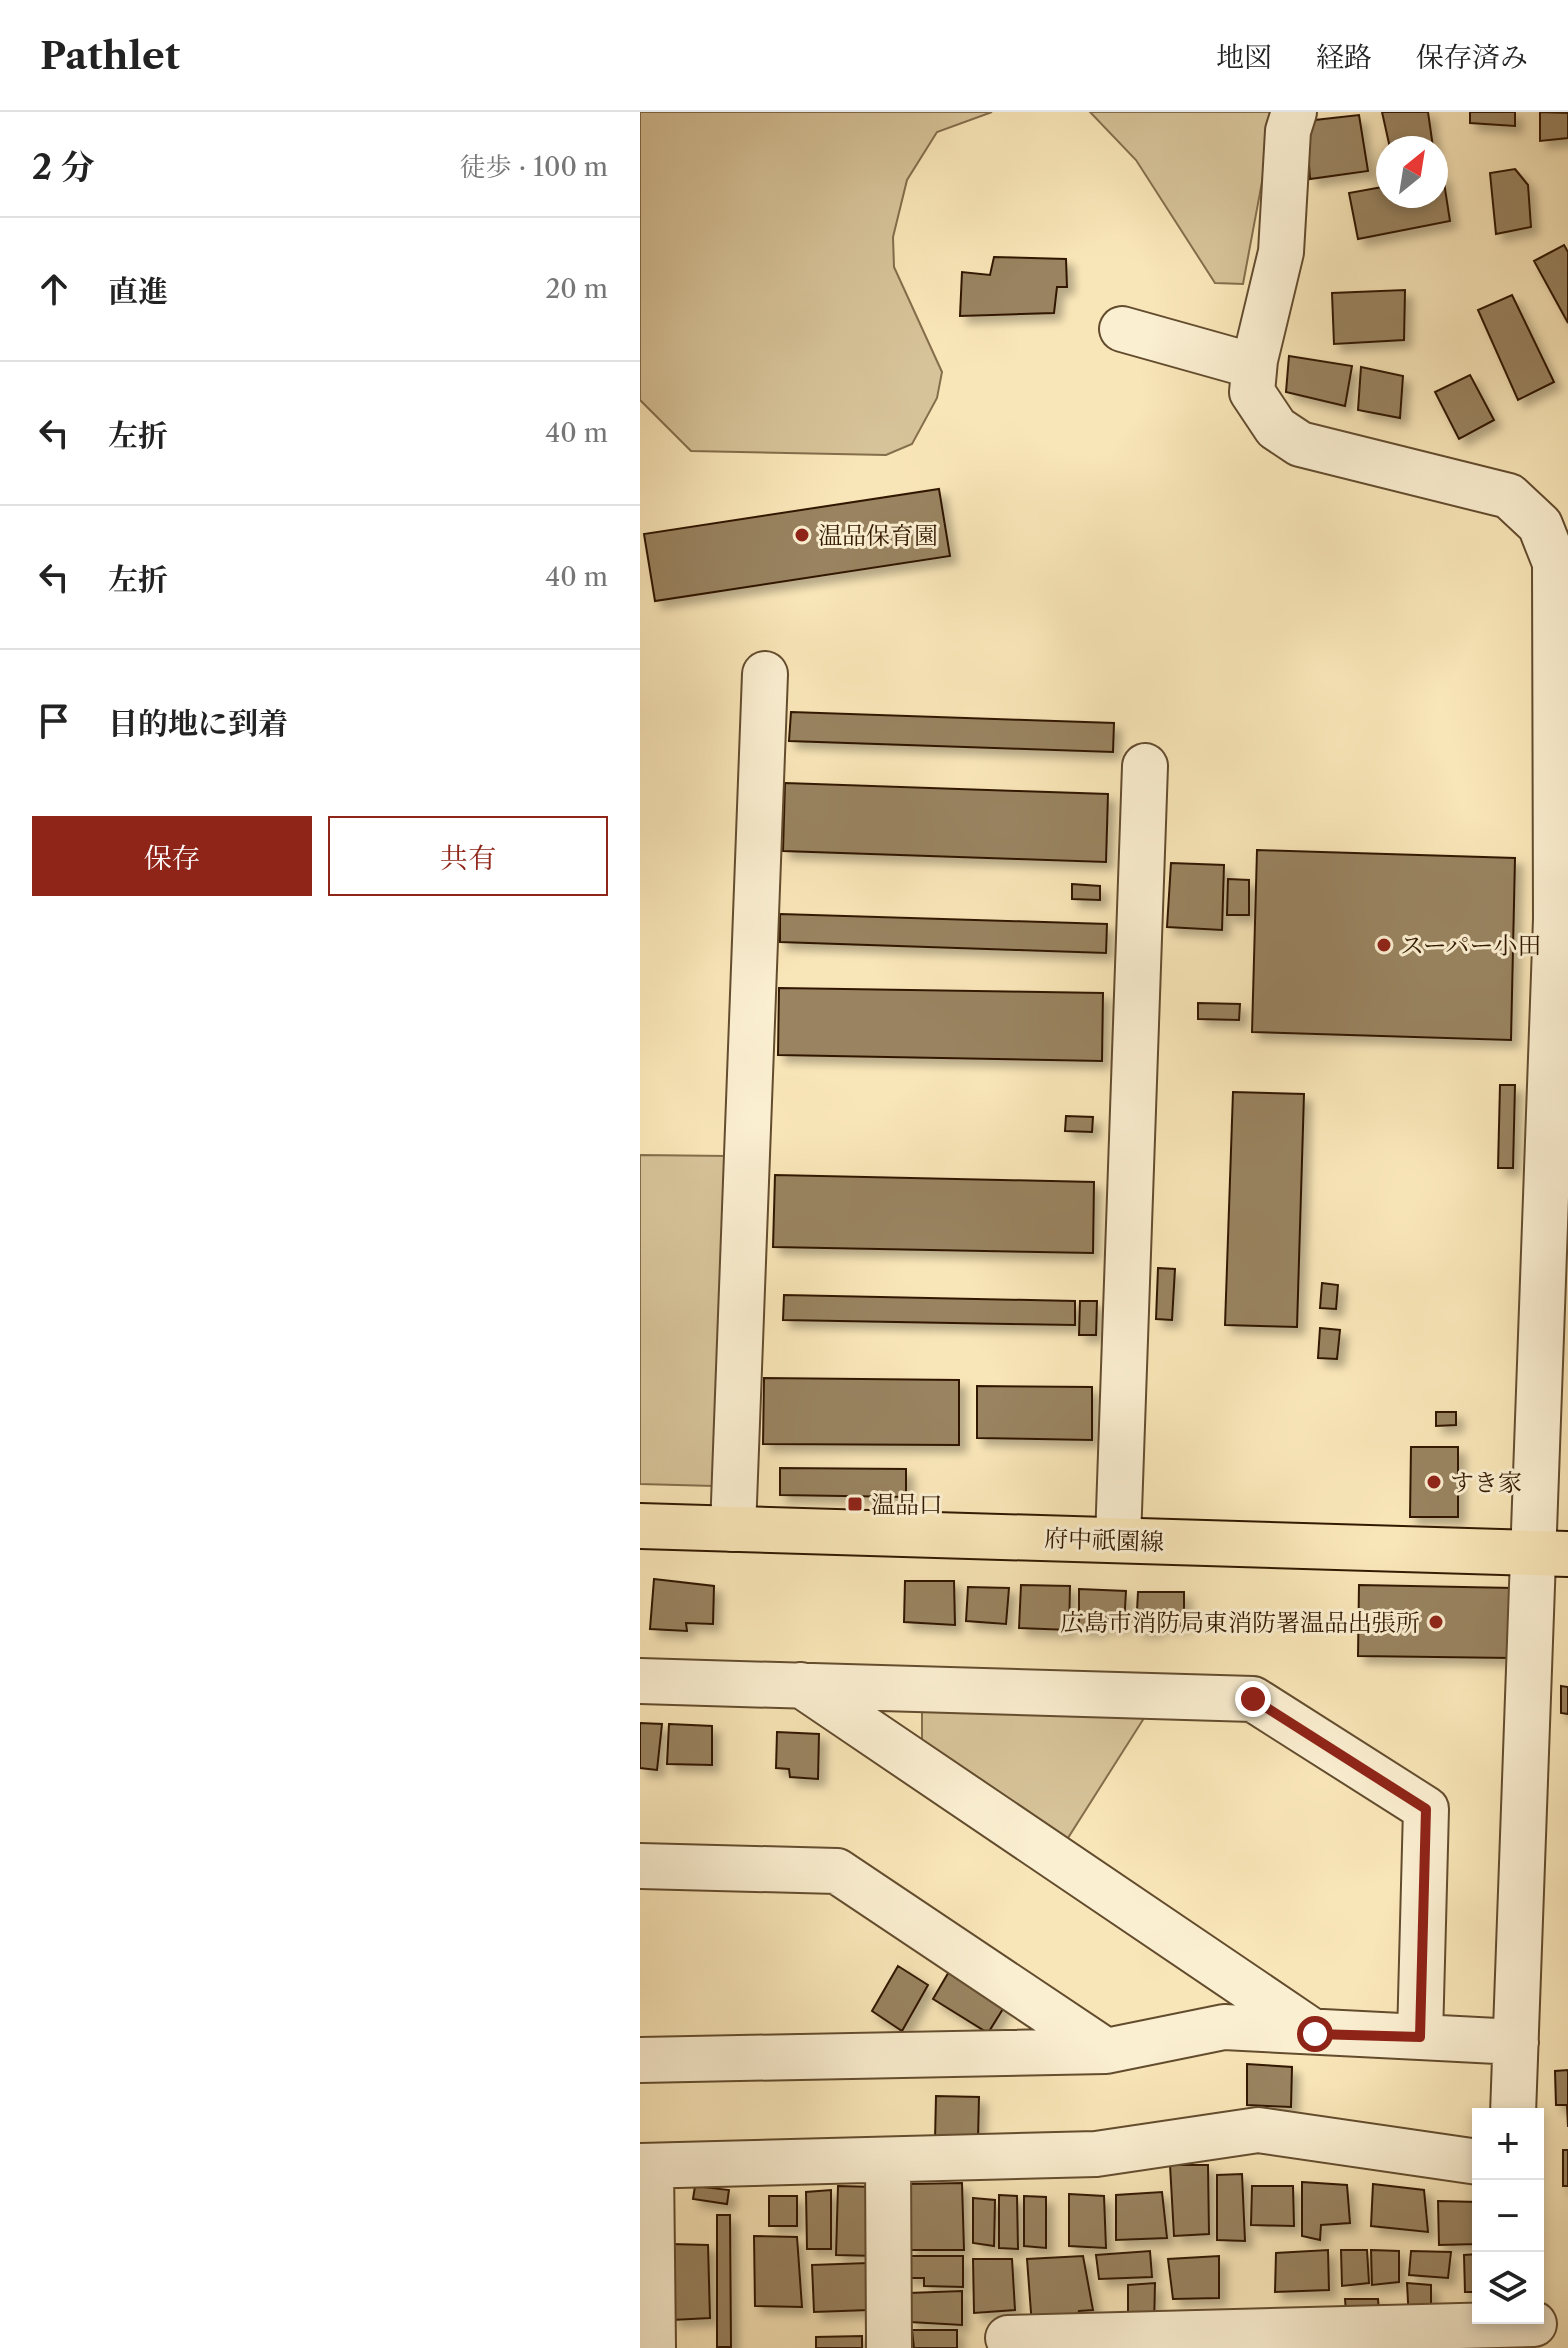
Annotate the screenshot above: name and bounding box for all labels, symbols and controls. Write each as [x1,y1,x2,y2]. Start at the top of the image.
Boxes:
text: Pathlet [40,32,180,79]
text: 地図 [1216,40,1272,74]
text: 経路 [1316,40,1372,74]
text: 保存済み [1416,40,1528,74]
north arrow [1376,136,1448,208]
text: 2 分 [32,146,95,188]
text: 徒歩 · 100 m [460,151,608,183]
icon: ahead [32,267,76,311]
text: 直進 [108,273,168,310]
text: 20 m [545,273,608,305]
icon: left [32,411,76,455]
text: 左折 [108,417,168,454]
text: 40 m [545,417,608,449]
place label: 温品保育園 [818,521,938,550]
marker: 温品保育園 [793,526,811,544]
icon: left [32,555,76,599]
text: 左折 [108,561,168,598]
text: 40 m [545,561,608,593]
icon: arrive [32,699,76,743]
text: 目的地に到着 [108,705,288,742]
button: 保存 [32,816,312,896]
button: 共有 [328,816,608,896]
place label: スーパー小田 [1400,931,1542,960]
marker: スーパー小田 [1375,936,1393,954]
place label: すき家 [1450,1468,1522,1497]
marker: すき家 [1425,1473,1443,1491]
place label: 温品口 [871,1490,943,1519]
marker: 温品口 [846,1495,864,1513]
street label: 府中祇園線 [1044,1523,1164,1557]
place label: 広島市消防局東消防署温品出張所 [1060,1608,1420,1637]
marker: 広島市消防局東消防署温品出張所 [1427,1613,1445,1631]
route end [1235,1681,1271,1717]
route start [1297,2016,1333,2052]
map controls [1472,2108,1544,2324]
button: + [1472,2108,1544,2180]
button: − [1472,2180,1544,2252]
button: layers [1472,2252,1544,2324]

